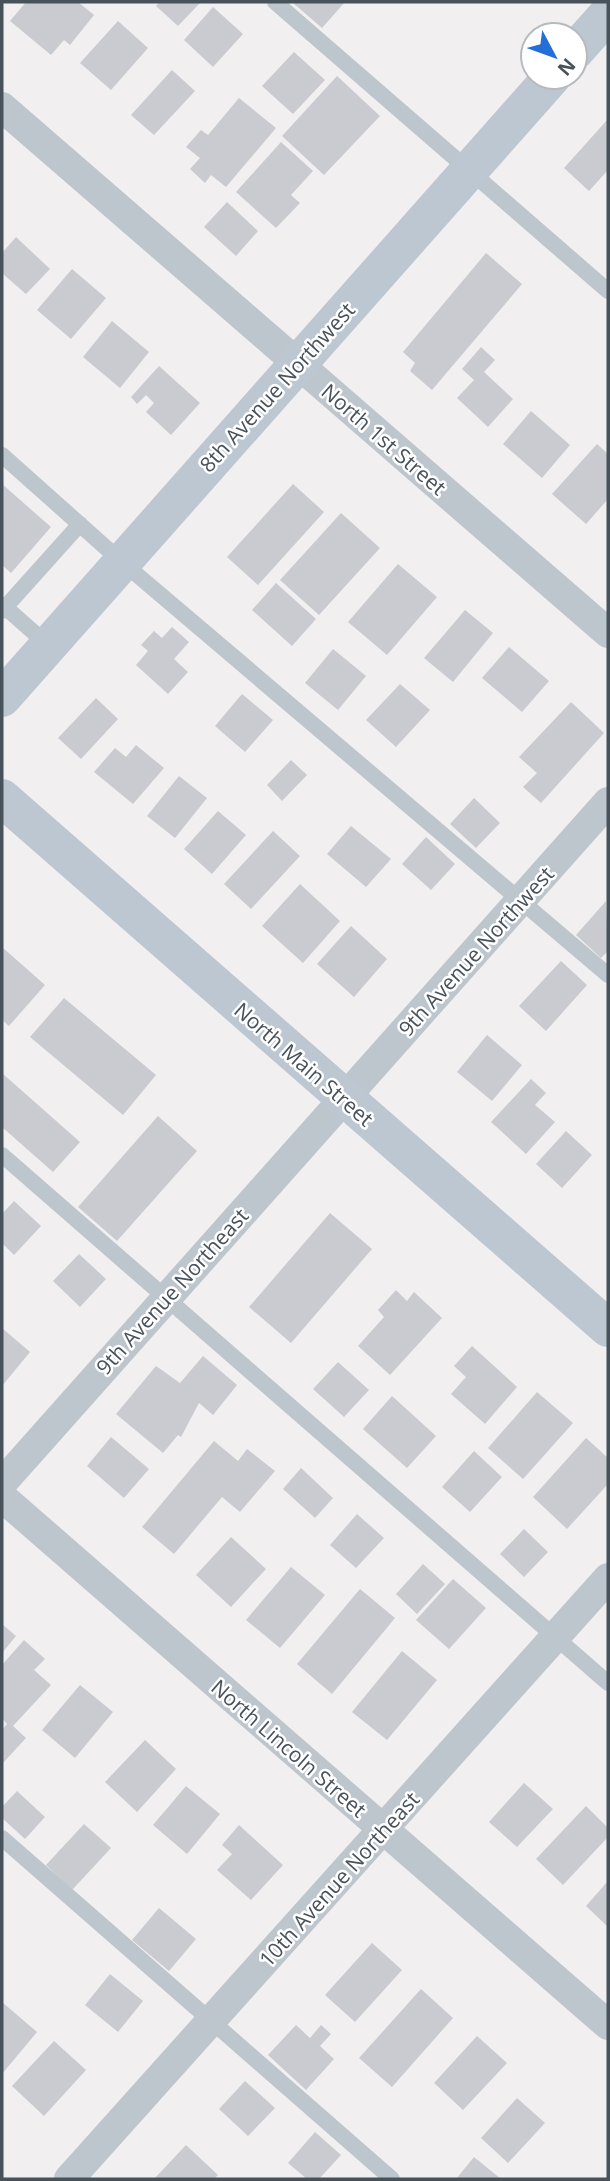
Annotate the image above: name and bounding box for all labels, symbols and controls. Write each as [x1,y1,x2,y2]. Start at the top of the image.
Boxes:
north arrow [519,21,589,91]
text: N [552,53,582,82]
street label: 8th Avenue Northwest [193,296,361,478]
street label: North 1st Street [316,377,452,501]
street label: 9th Avenue Northwest [392,860,560,1042]
street label: North Main Street [229,996,379,1132]
street label: 9th Avenue Northeast [90,1202,254,1380]
street label: North Lincoln Street [205,1673,373,1823]
street label: 10th Avenue Northeast [253,1785,425,1973]

